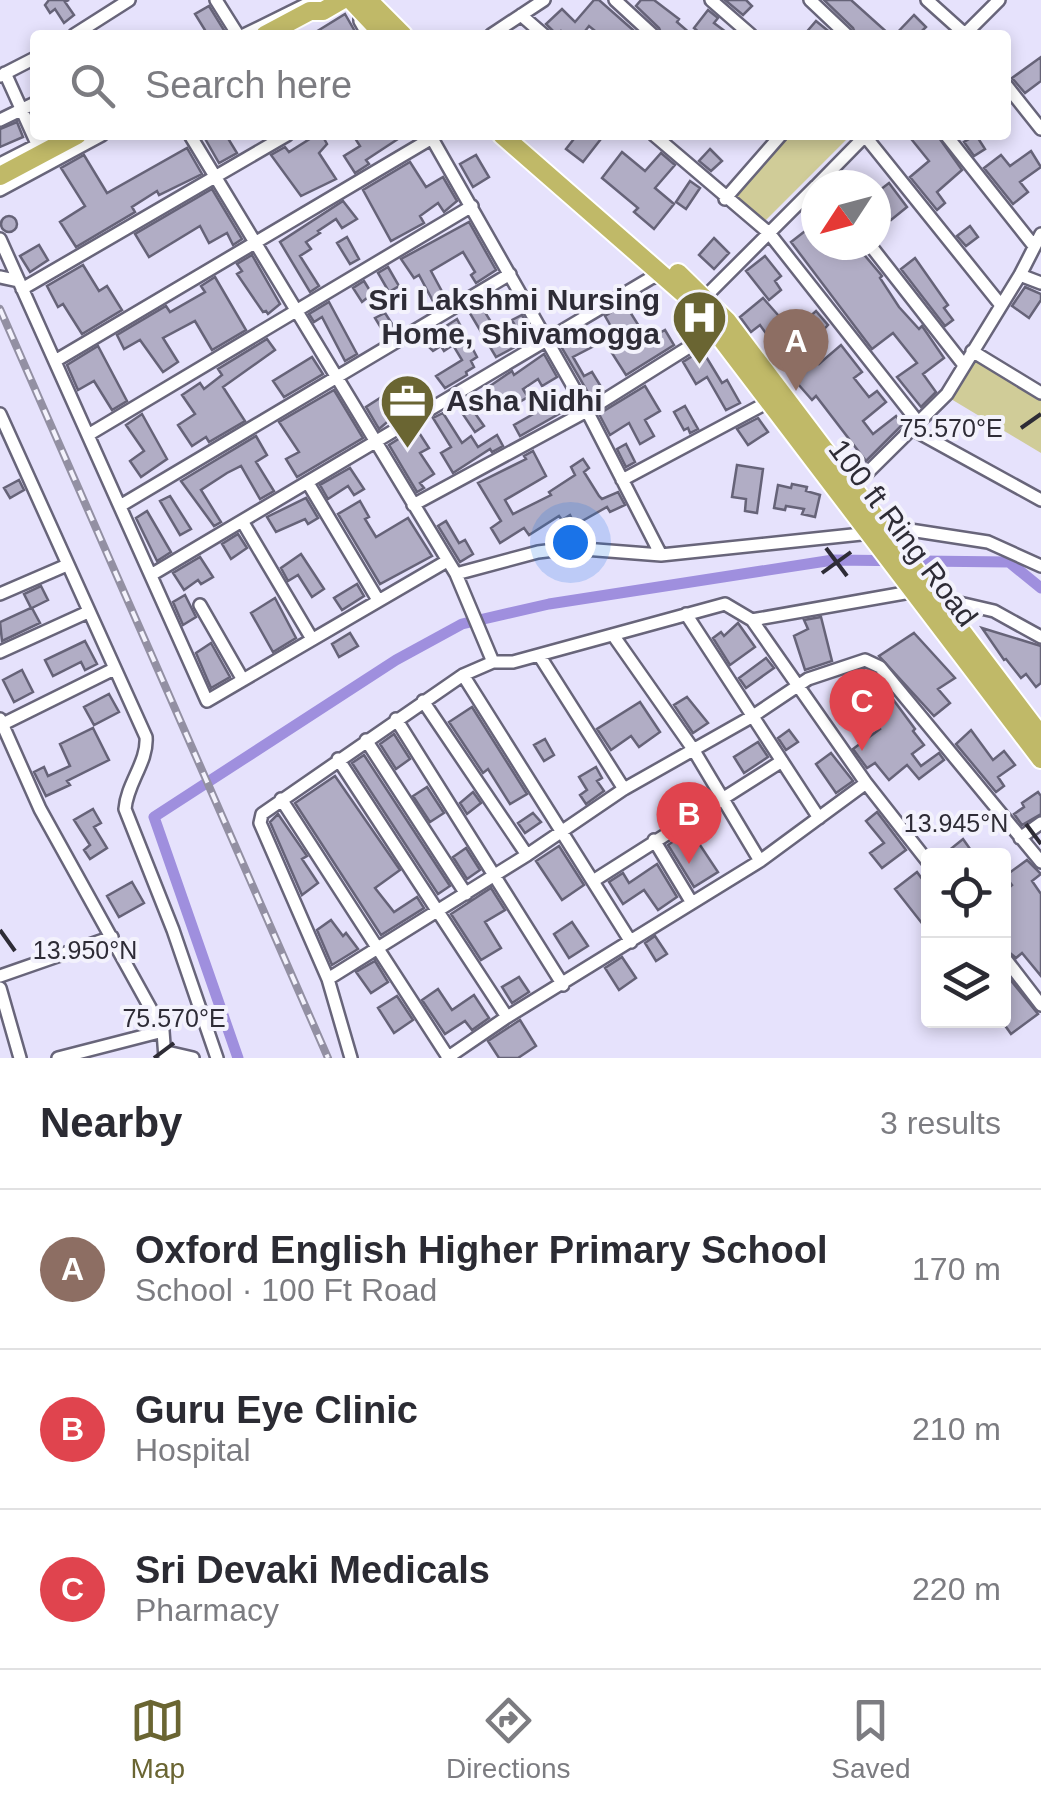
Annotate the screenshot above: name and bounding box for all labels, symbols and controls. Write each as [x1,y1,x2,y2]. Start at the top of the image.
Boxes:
search box [30,30,1011,140]
icon: search [65,58,120,113]
text: Search here [145,64,352,106]
north arrow [801,170,891,260]
place label: Sri Lakshmi Nursing Home, Shivamogga [368,283,660,350]
hospital icon: Sri Lakshmi Nursing Home, Shivamogga [669,287,729,366]
pin: A [764,308,828,391]
office icon: Asha Nidhi [377,371,437,450]
place label: Asha Nidhi [446,384,603,417]
text: 75.570°E [899,414,1003,442]
street label: 100 ft Ring Road [822,433,984,633]
your location [545,517,596,568]
pin: C [830,668,894,751]
pin: B [656,782,722,864]
text: 13.945°N [904,809,1008,837]
map controls [921,848,1011,1028]
button: locate [921,848,1011,938]
text: 13.950°N [33,936,137,964]
button: layers [921,938,1011,1028]
text: 75.570°E [122,1004,226,1032]
text: Nearby [40,1099,182,1146]
text: 3 results [880,1105,1001,1141]
text: Oxford English Higher Primary School [135,1229,828,1271]
text: A [61,1251,84,1287]
text: 170 m [912,1251,1001,1287]
text: School · 100 Ft Road [135,1272,437,1308]
text: Guru Eye Clinic [135,1389,418,1431]
text: B [61,1411,84,1447]
text: 210 m [912,1411,1001,1447]
text: Hospital [135,1432,251,1468]
text: Sri Devaki Medicals [135,1549,490,1591]
text: C [61,1571,84,1607]
text: 220 m [912,1571,1001,1607]
text: Pharmacy [135,1592,279,1628]
tab: Map [130,1693,185,1785]
tab: Directions [446,1693,571,1785]
tab: Saved [831,1693,911,1785]

